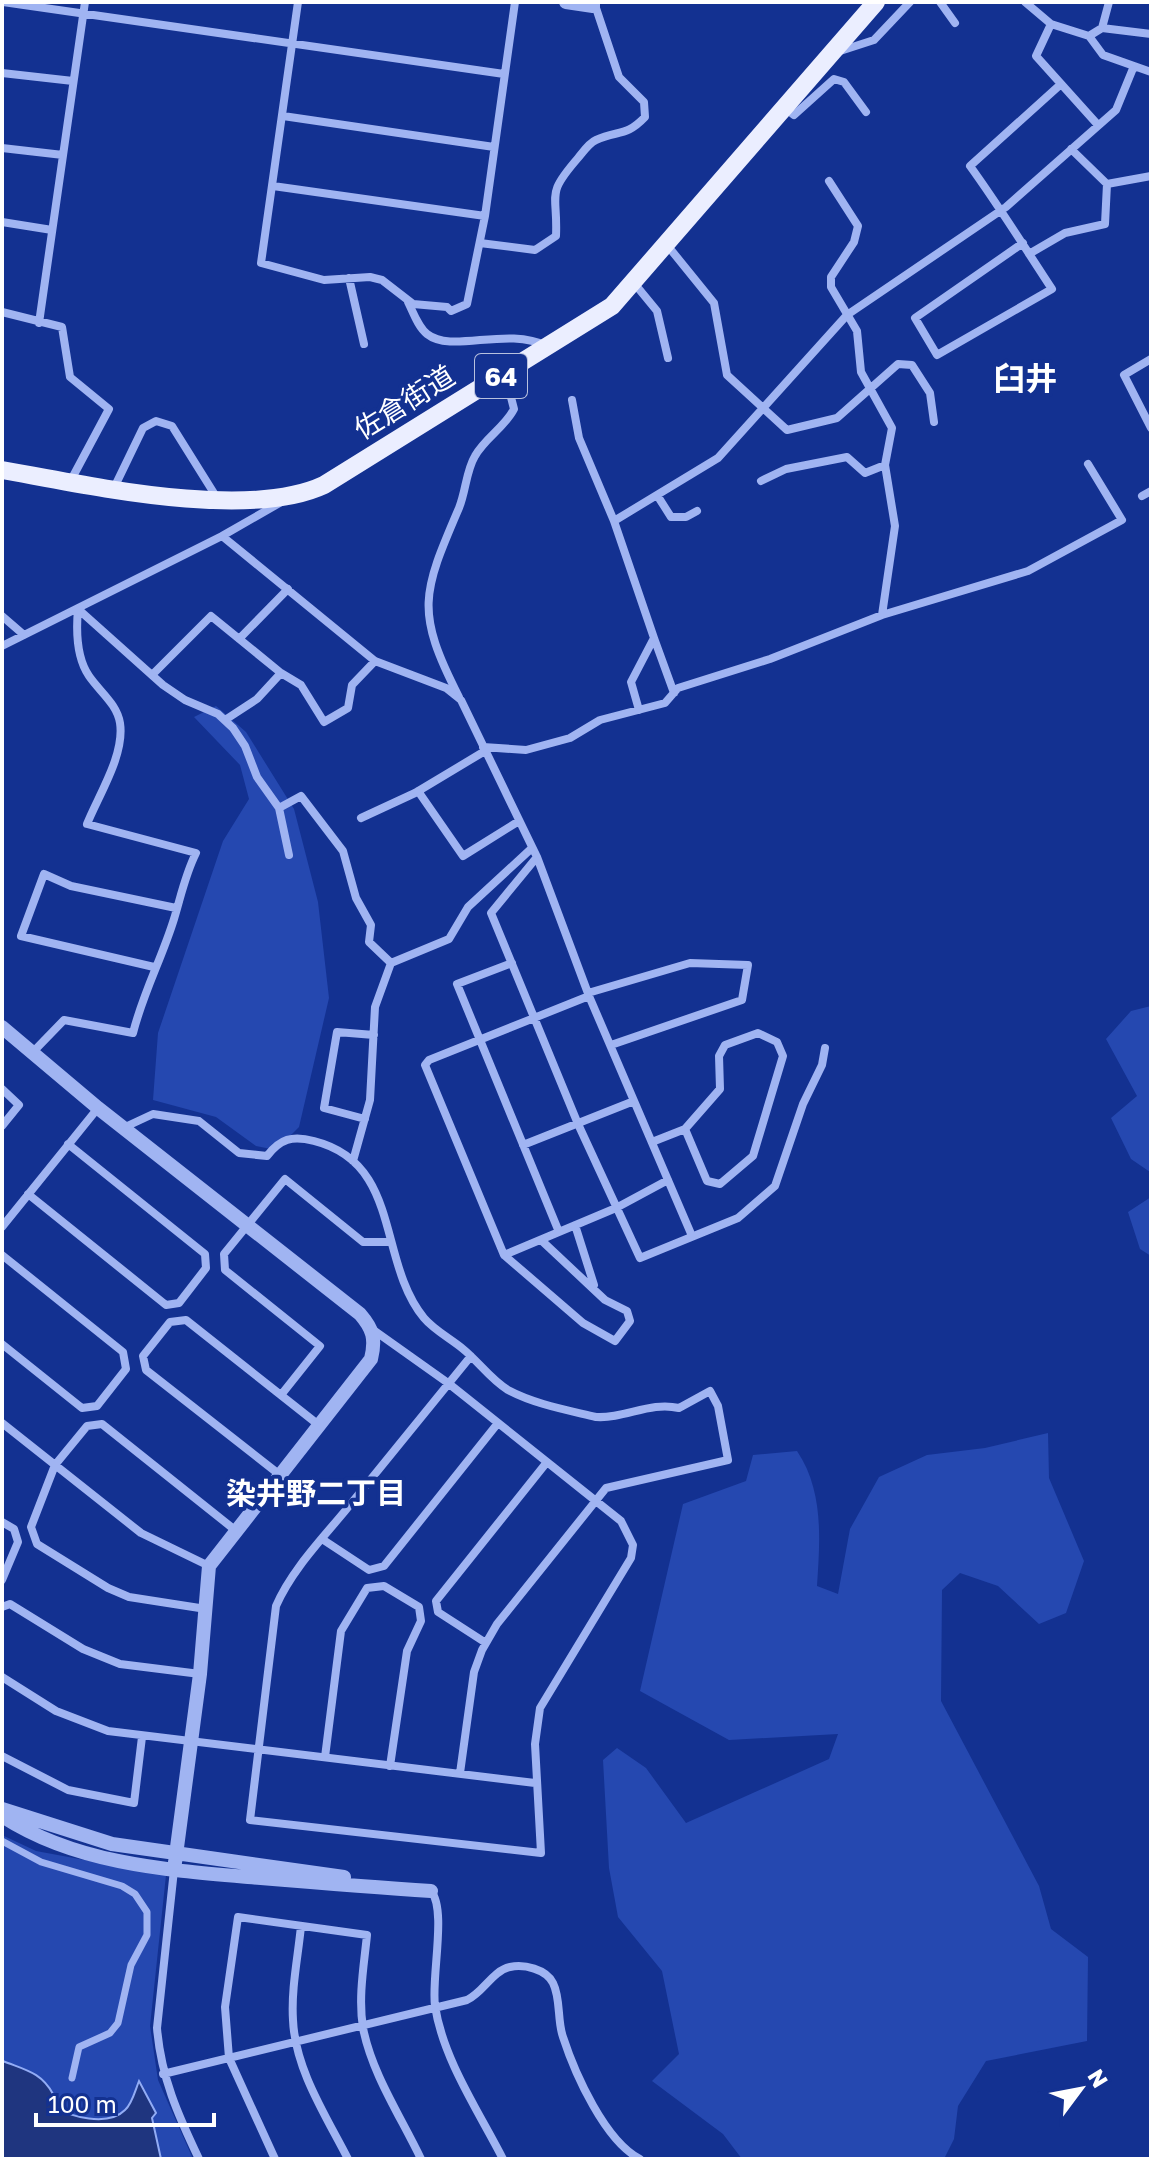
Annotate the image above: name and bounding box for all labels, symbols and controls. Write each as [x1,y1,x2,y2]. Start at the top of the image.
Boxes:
road number: 64 [475,354,527,398]
street label: 佐倉街道 [348,358,460,446]
district label: 臼井 [993,359,1057,397]
district label: 染井野二丁目 [226,1475,406,1511]
north arrow [1041,2049,1121,2129]
text: N [1083,2064,1114,2092]
scale bar [36,2077,214,2127]
text: 100 m [48,2089,117,2118]

